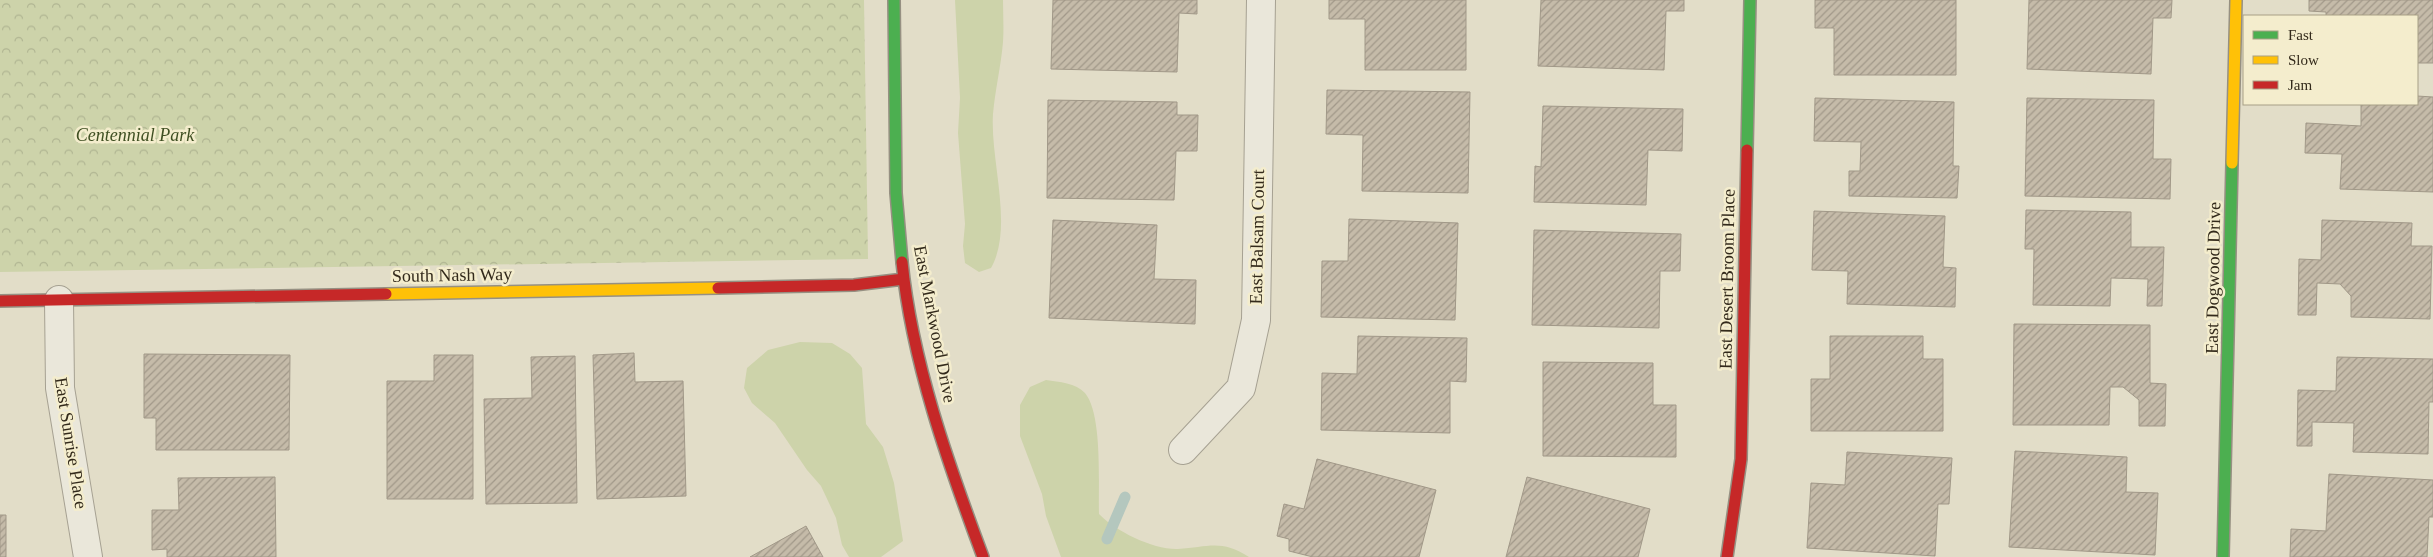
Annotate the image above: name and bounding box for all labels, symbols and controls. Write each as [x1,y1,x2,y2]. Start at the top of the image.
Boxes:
legend [2243,15,2418,105]
text: Fast [2288,27,2314,43]
text: Slow [2288,52,2319,68]
text: Jam [2288,77,2312,93]
park label: Centennial Park [76,125,195,145]
street label: East Balsam Court [1246,169,1268,305]
street label: East Desert Broom Place [1715,189,1739,369]
street label: East Dogwood Drive [2202,202,2224,354]
street label: East Markwood Drive [910,244,960,404]
street label: South Nash Way [392,264,512,286]
street label: East Sunrise Place [51,376,91,510]

